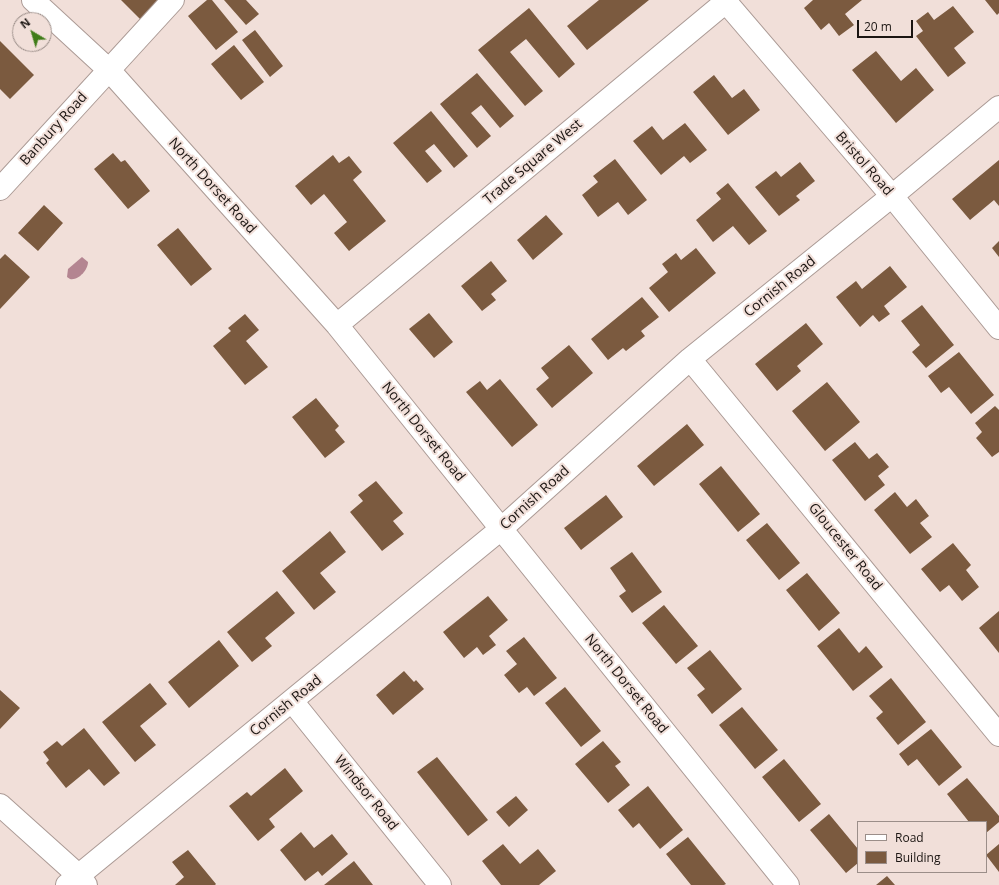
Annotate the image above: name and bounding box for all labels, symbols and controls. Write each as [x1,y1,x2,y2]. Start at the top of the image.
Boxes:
north arrow [12,12,52,52]
scale bar [859,12,915,38]
text: N [17,14,33,32]
text: 20 m [864,18,892,35]
street label: Banbury Road [17,89,91,169]
street label: Trade Square West [480,116,586,208]
street label: Bristol Road [832,129,896,199]
street label: North Dorset Road [165,135,259,237]
street label: Cornish Road [741,253,819,321]
street label: North Dorset Road [378,379,468,485]
street label: Cornish Road [497,463,573,533]
street label: Gloucester Road [805,500,885,594]
street label: North Dorset Road [581,631,671,737]
street label: Cornish Road [247,672,325,740]
street label: Windsor Road [331,752,401,834]
legend [857,821,987,873]
text: Road [895,829,924,846]
text: Building [895,849,940,866]

